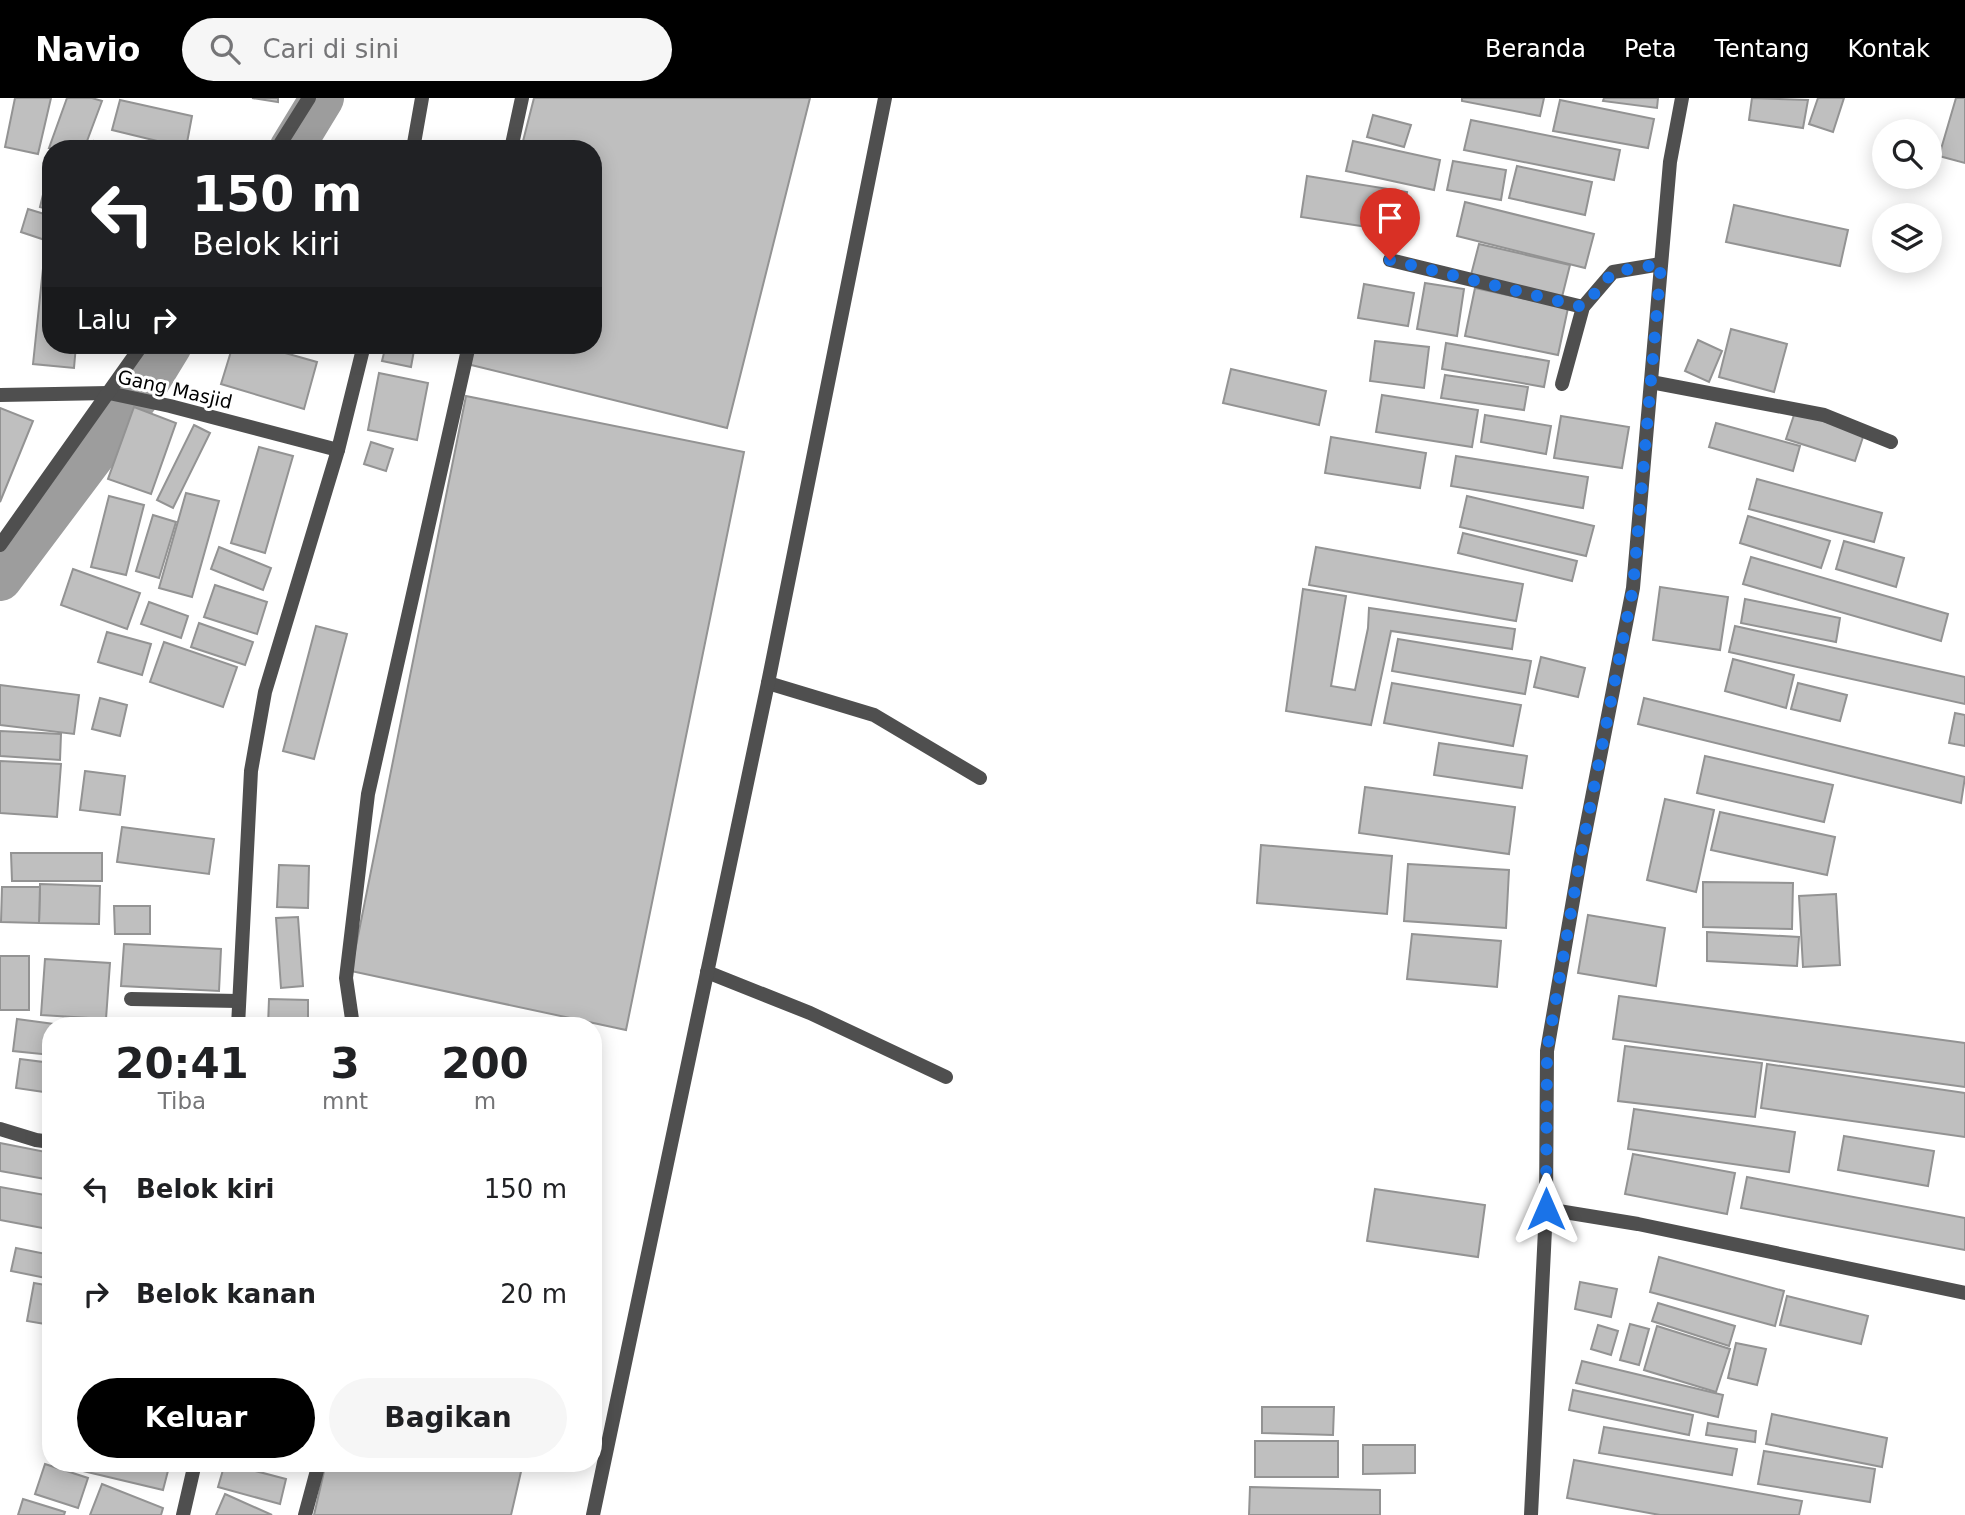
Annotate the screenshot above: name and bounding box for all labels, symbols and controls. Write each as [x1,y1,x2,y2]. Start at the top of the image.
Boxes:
search box [182,18,672,81]
text: Navio [35,30,140,69]
icon: search [206,30,244,68]
text: Cari di sini [262,34,399,64]
text: Beranda [1485,35,1586,63]
text: Peta [1624,35,1676,63]
text: Tentang [1714,35,1810,63]
text: Kontak [1848,35,1930,63]
map controls [1872,119,1942,273]
button: search [1872,119,1942,189]
text: 150 m [192,166,362,223]
icon: left [77,168,168,259]
pin [1360,188,1420,260]
icon: arrive [1371,199,1409,237]
button: layers [1872,203,1942,273]
text: Belok kiri [192,225,340,263]
icon: right [145,301,183,339]
text: Lalu [77,305,131,335]
street label: Gang Masjid [115,365,235,413]
text: 20:41 [115,1039,249,1088]
text: 3 [330,1039,360,1088]
text: 200 [441,1039,529,1088]
text: Tiba [158,1088,206,1114]
text: mnt [322,1088,368,1114]
text: m [474,1088,496,1114]
icon: left [77,1170,115,1208]
position arrow [1509,1172,1583,1246]
text: Belok kiri [136,1174,275,1204]
text: 150 m [484,1174,567,1204]
icon: right [77,1275,115,1313]
text: Belok kanan [136,1279,316,1309]
text: 20 m [500,1279,567,1309]
button: Keluar [77,1378,315,1458]
button: Bagikan [329,1378,567,1458]

